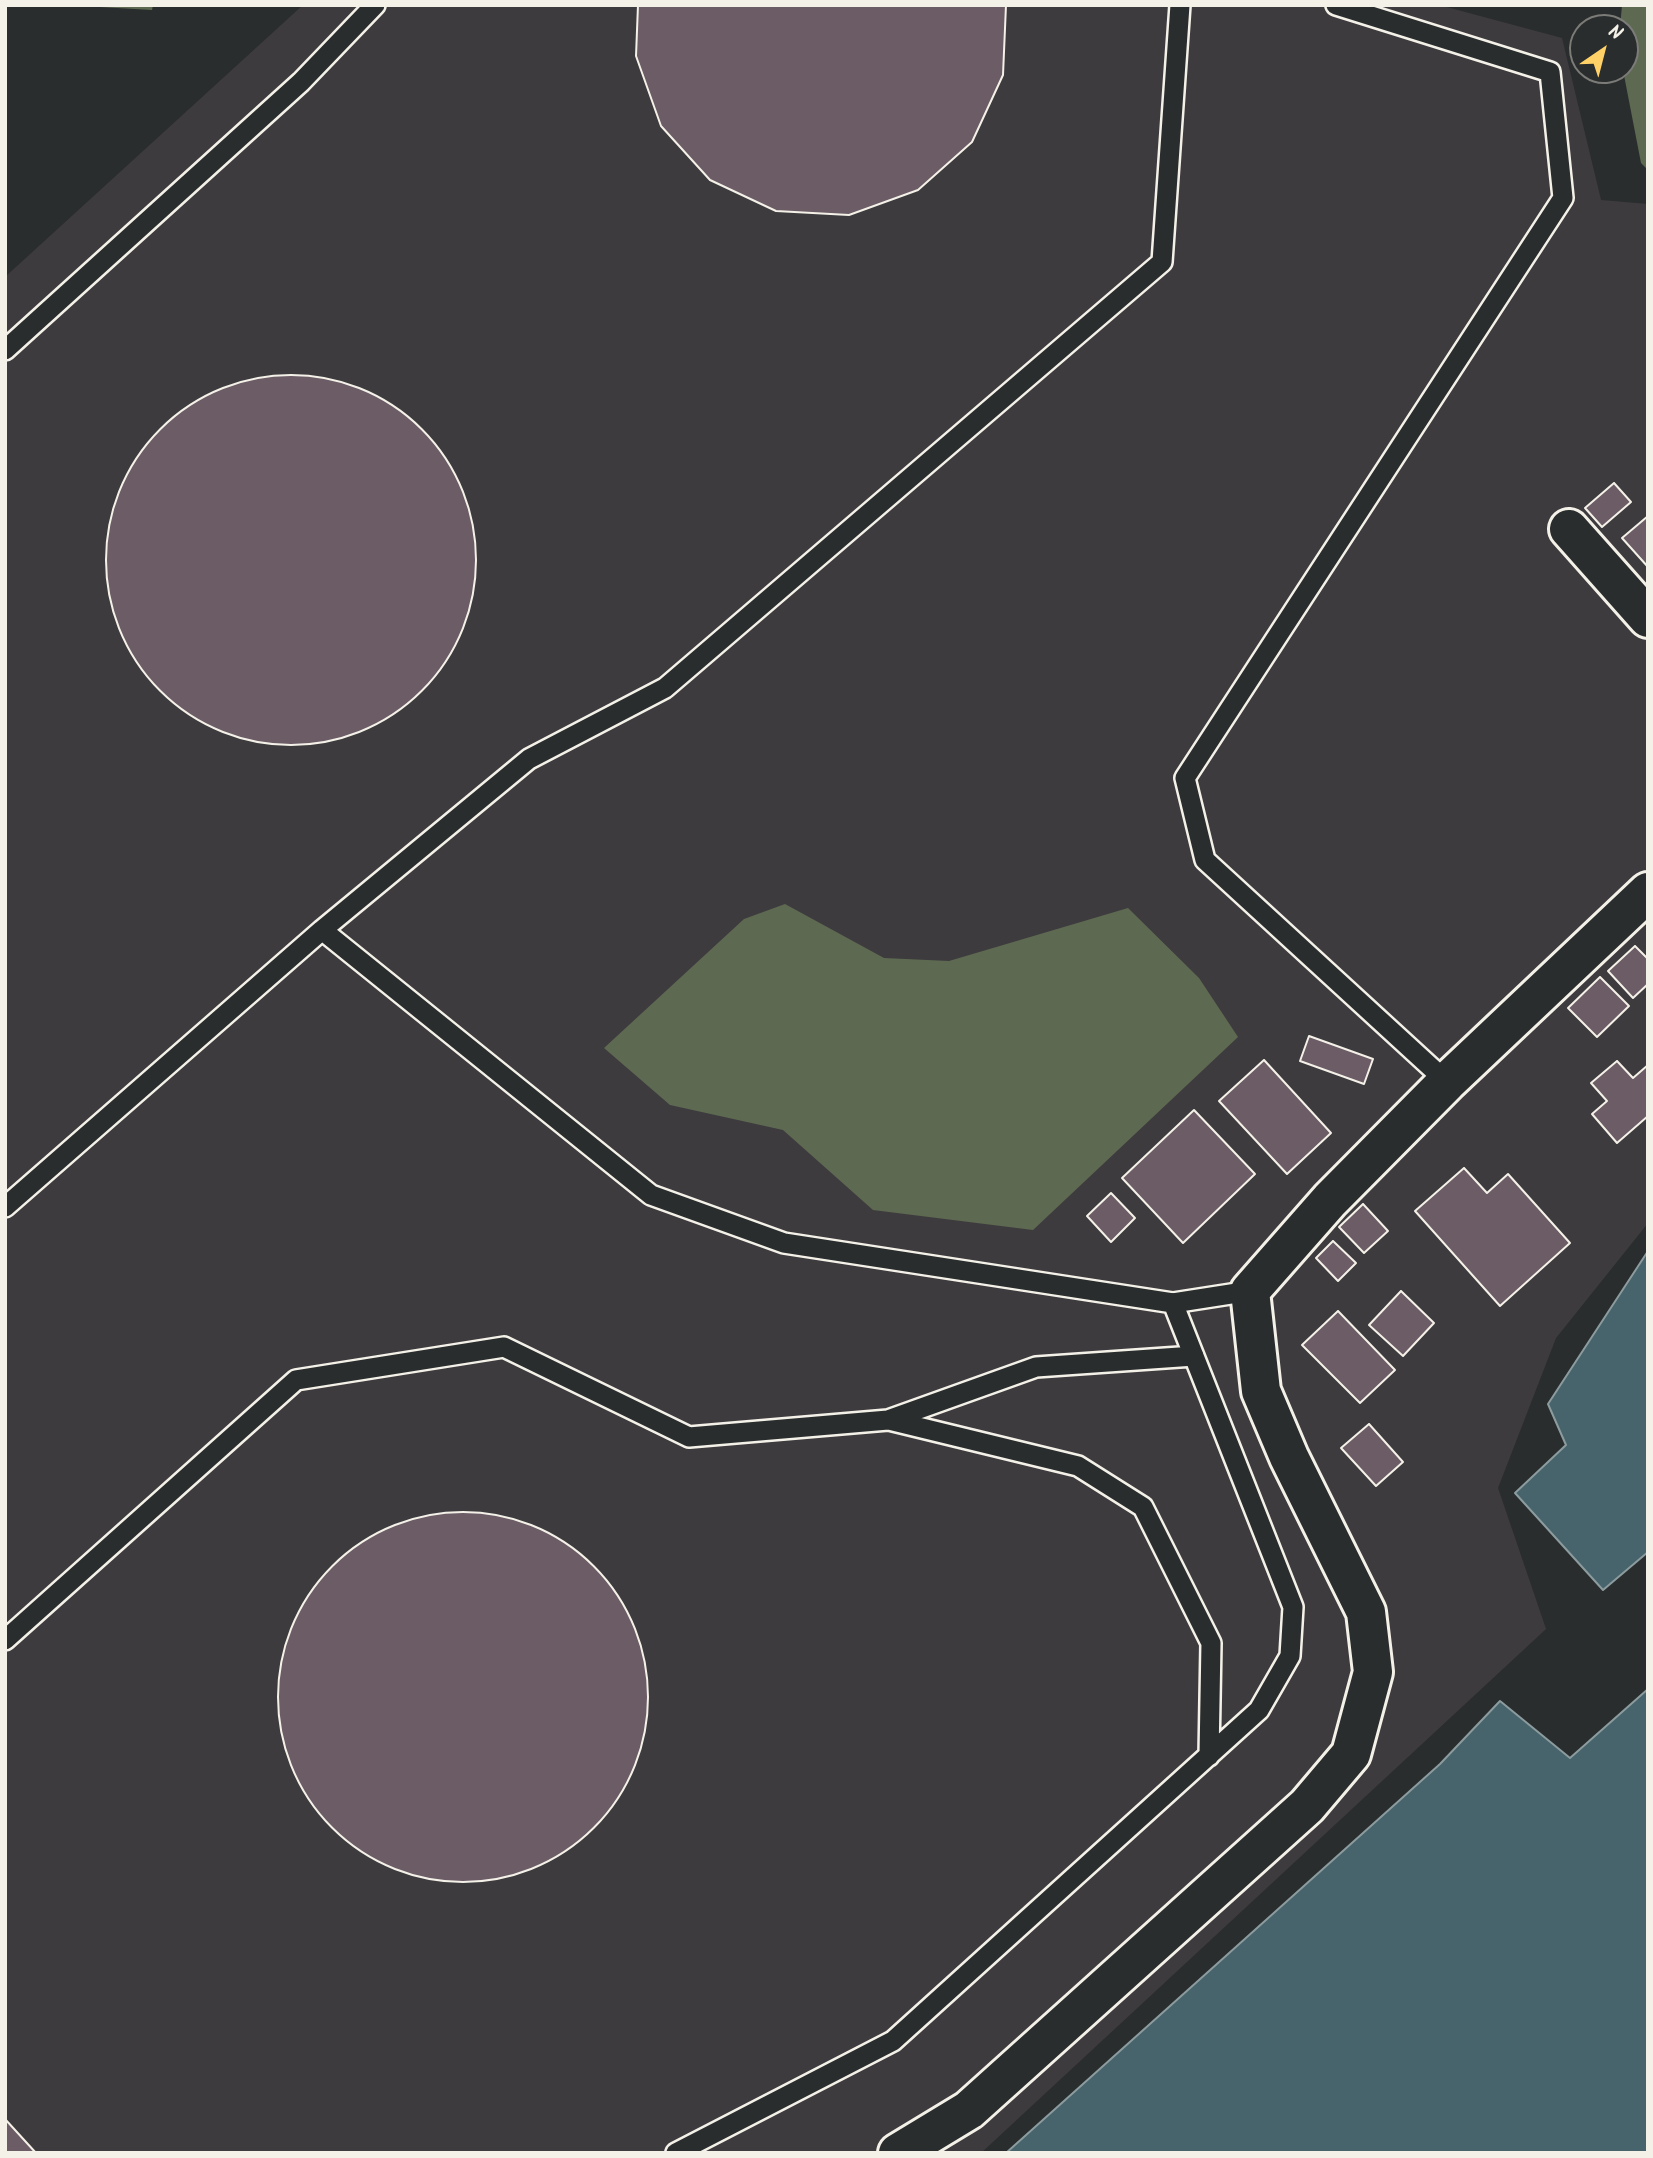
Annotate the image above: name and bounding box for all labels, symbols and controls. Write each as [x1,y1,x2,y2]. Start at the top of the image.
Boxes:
north arrow [1569,14,1639,84]
text: N [1601,18,1628,49]

